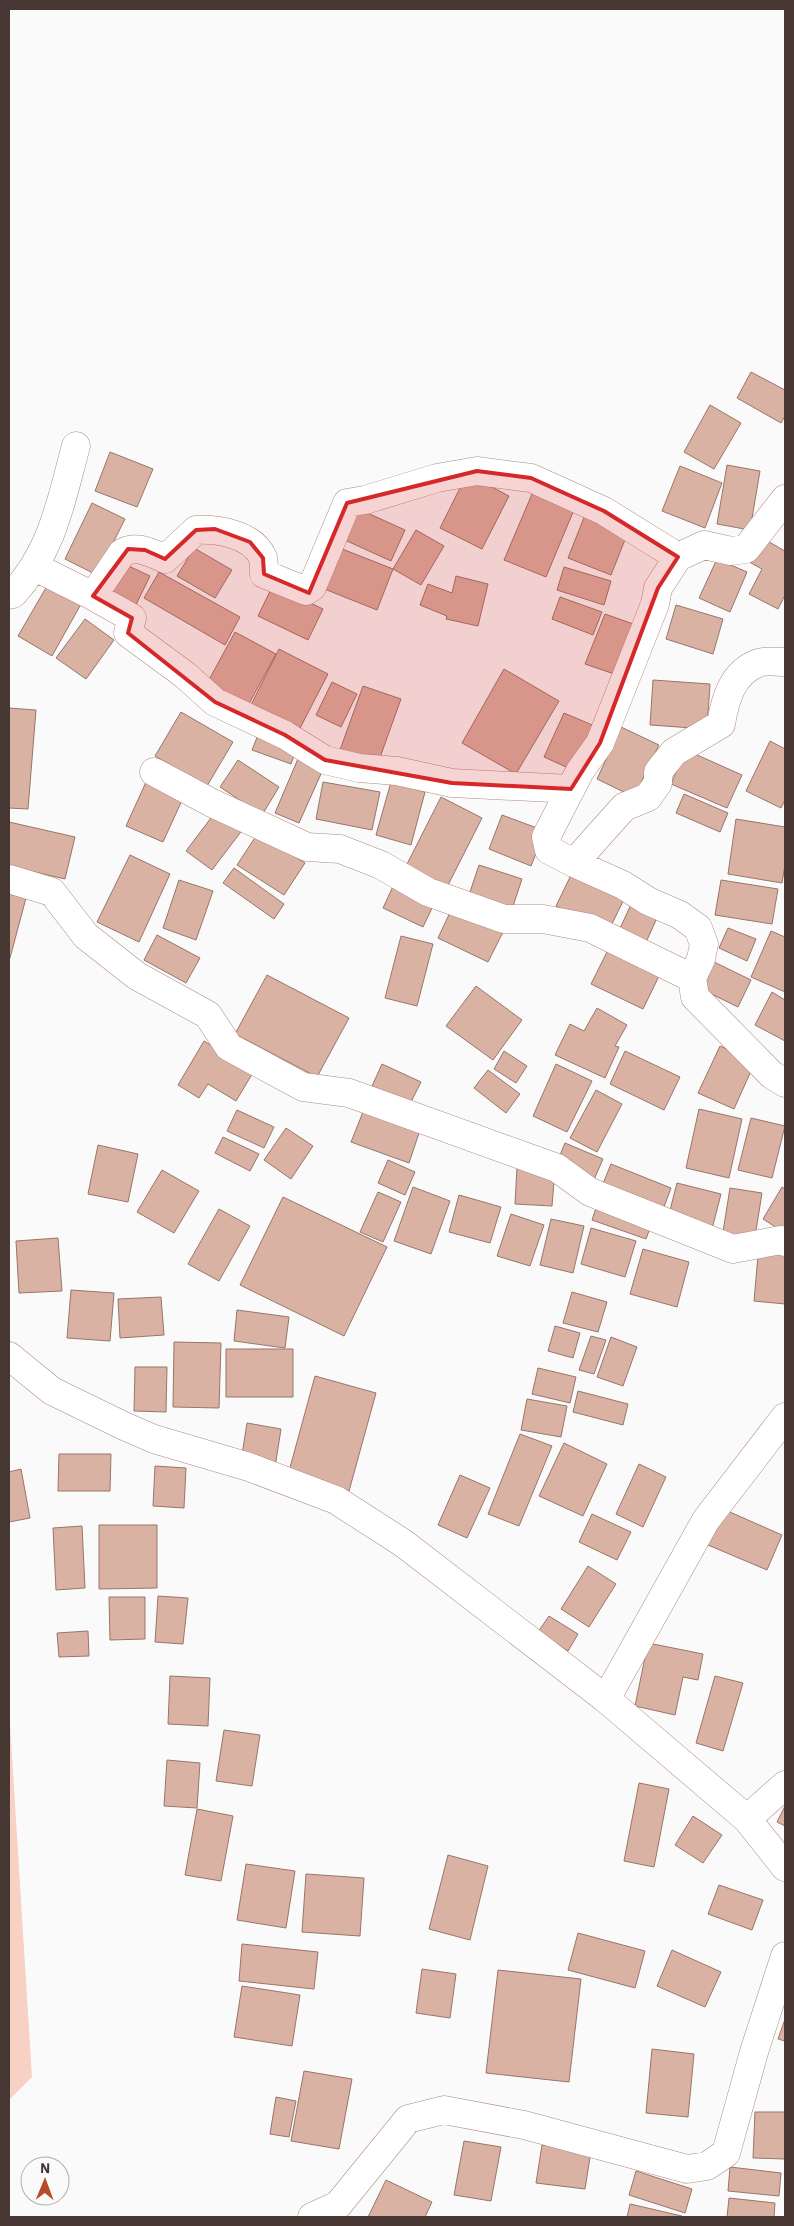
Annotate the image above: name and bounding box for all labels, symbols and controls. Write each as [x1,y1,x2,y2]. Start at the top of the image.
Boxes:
north arrow [20,2156,70,2206]
text: N [40,2159,50,2177]

